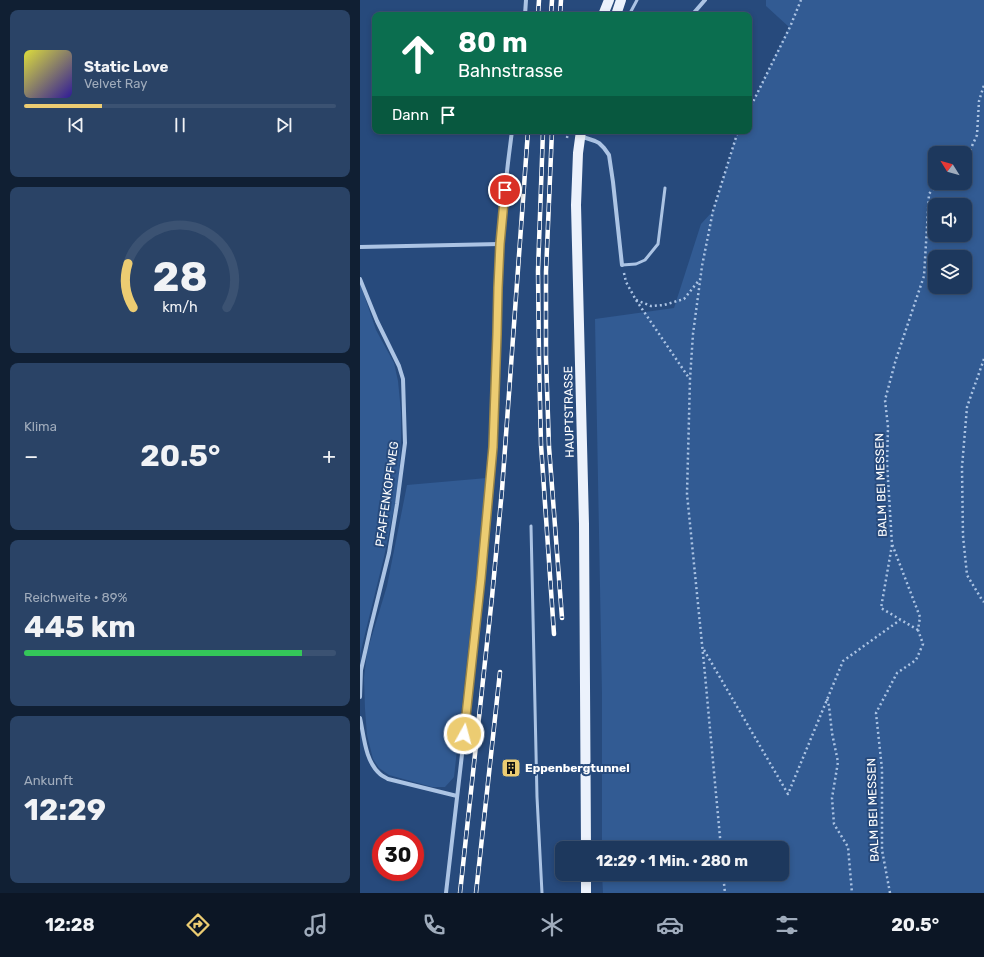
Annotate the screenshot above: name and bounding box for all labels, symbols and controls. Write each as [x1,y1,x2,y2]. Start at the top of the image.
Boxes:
text: 80 m [458,26,528,59]
icon: ahead [392,28,444,80]
text: Static Love [84,58,168,76]
text: Bahnstrasse [458,60,563,82]
text: Velvet Ray [84,76,147,91]
icon: arrive [437,104,459,126]
text: Dann [392,106,429,124]
icon: previous [65,114,87,136]
icon: pause [169,114,191,136]
icon: next [273,114,295,136]
north arrow [928,146,972,190]
map controls [928,146,972,294]
pin [488,173,522,207]
icon: arrive [494,179,516,201]
button: sound [928,198,972,242]
button: layers [928,250,972,294]
text: 28 [152,252,208,301]
text: km/h [162,298,198,315]
street label: HAUPTSTRASSE [561,366,577,458]
text: Klima [24,419,57,434]
street label: BALM BEI MESSEN [872,433,890,537]
text: 20.5° [140,438,220,474]
street label: PFAFFENKOPFWEG [373,440,401,548]
text: − [24,443,38,470]
text: + [322,443,336,470]
text: Reichweite · 89% [24,590,127,605]
text: 445 km [24,609,136,645]
position arrow [443,713,485,755]
building icon: Eppenbergtunnel [500,757,522,779]
street label: BALM BEI MESSEN [864,758,882,862]
place label: Eppenbergtunnel [525,761,630,775]
text: Ankunft [24,773,73,788]
text: 12:29 [24,792,106,828]
speed limit sign: 30 [372,829,424,881]
text: 12:29 · 1 Min. · 280 m [596,852,748,870]
icon: directions [184,911,212,939]
icon: music [302,911,330,939]
icon: phone [420,911,448,939]
icon: climate [538,911,566,939]
icon: car [656,911,684,939]
icon: filters [773,911,801,939]
text: 12:28 [45,914,95,936]
text: 20.5° [891,914,939,936]

